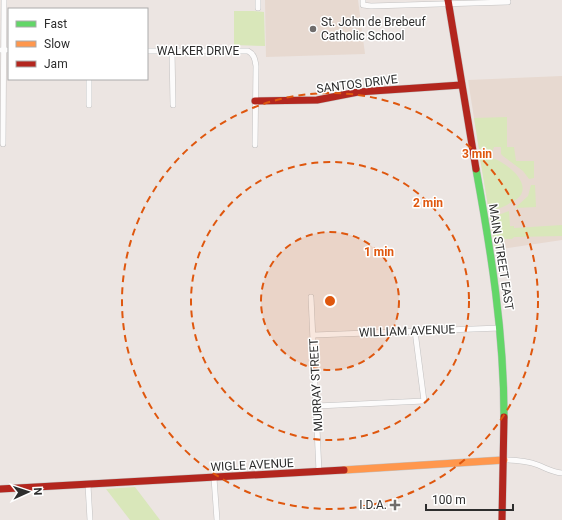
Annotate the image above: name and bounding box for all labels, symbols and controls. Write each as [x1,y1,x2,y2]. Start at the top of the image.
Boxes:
legend [8,8,148,80]
place label: St. John de Brebeuf Catholic School [321,15,426,43]
text: Fast [44,17,67,31]
marker: St. John de Brebeuf Catholic School [308,24,318,34]
text: Slow [44,37,70,51]
street label: WALKER DRIVE [157,44,239,58]
text: Jam [44,57,68,71]
street label: SANTOS DRIVE [316,72,399,96]
text: 3 min [462,147,492,161]
text: 2 min [413,196,443,210]
street label: MAIN STREET EAST [486,203,516,311]
text: 1 min [364,245,394,259]
centre of rings [323,294,337,308]
street label: WILLIAM AVENUE [359,322,456,340]
street label: MURRAY STREET [307,338,325,432]
street label: WIGLE AVENUE [210,456,294,474]
north arrow [8,472,48,512]
scale bar [426,486,513,512]
text: N [31,487,44,496]
text: 100 m [432,493,466,507]
place label: I.D.A. [359,498,387,512]
marker: I.D.A. [390,500,400,510]

